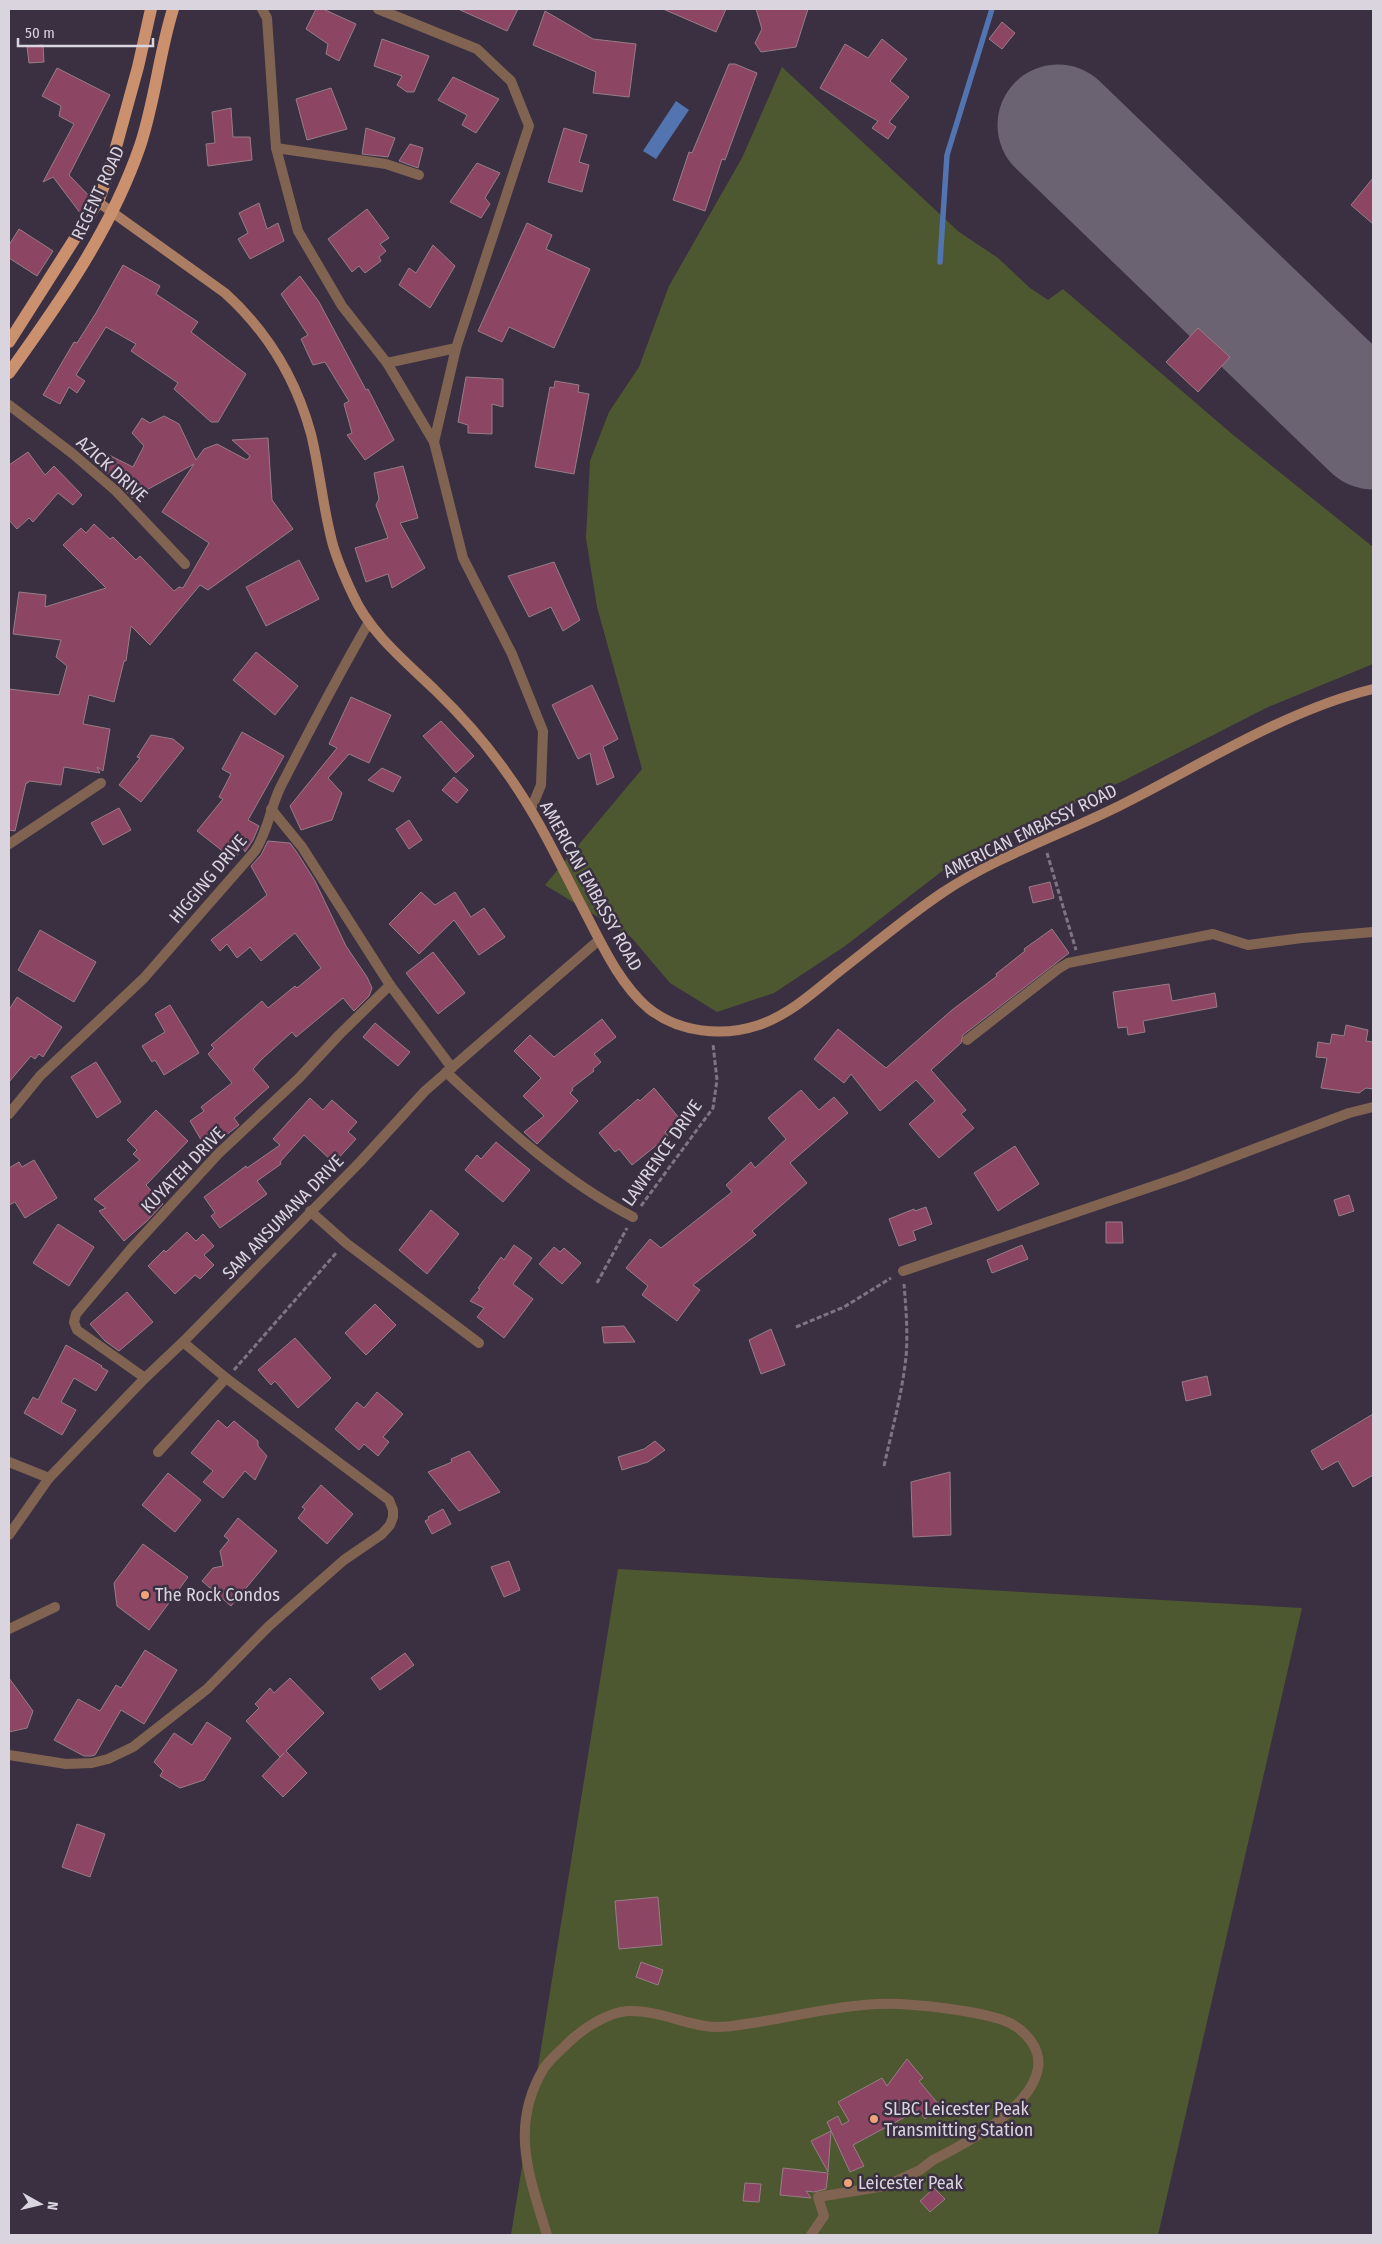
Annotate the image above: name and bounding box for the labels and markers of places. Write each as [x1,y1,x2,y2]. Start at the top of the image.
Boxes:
place label: The Rock Condos [155,1584,280,1606]
marker: The Rock Condos [139,1589,151,1601]
place label: SLBC Leicester Peak Transmitting Station [884,2098,1033,2141]
marker: SLBC Leicester Peak Transmitting Station [868,2113,880,2125]
place label: Leicester Peak [858,2172,963,2194]
marker: Leicester Peak [842,2177,854,2189]

